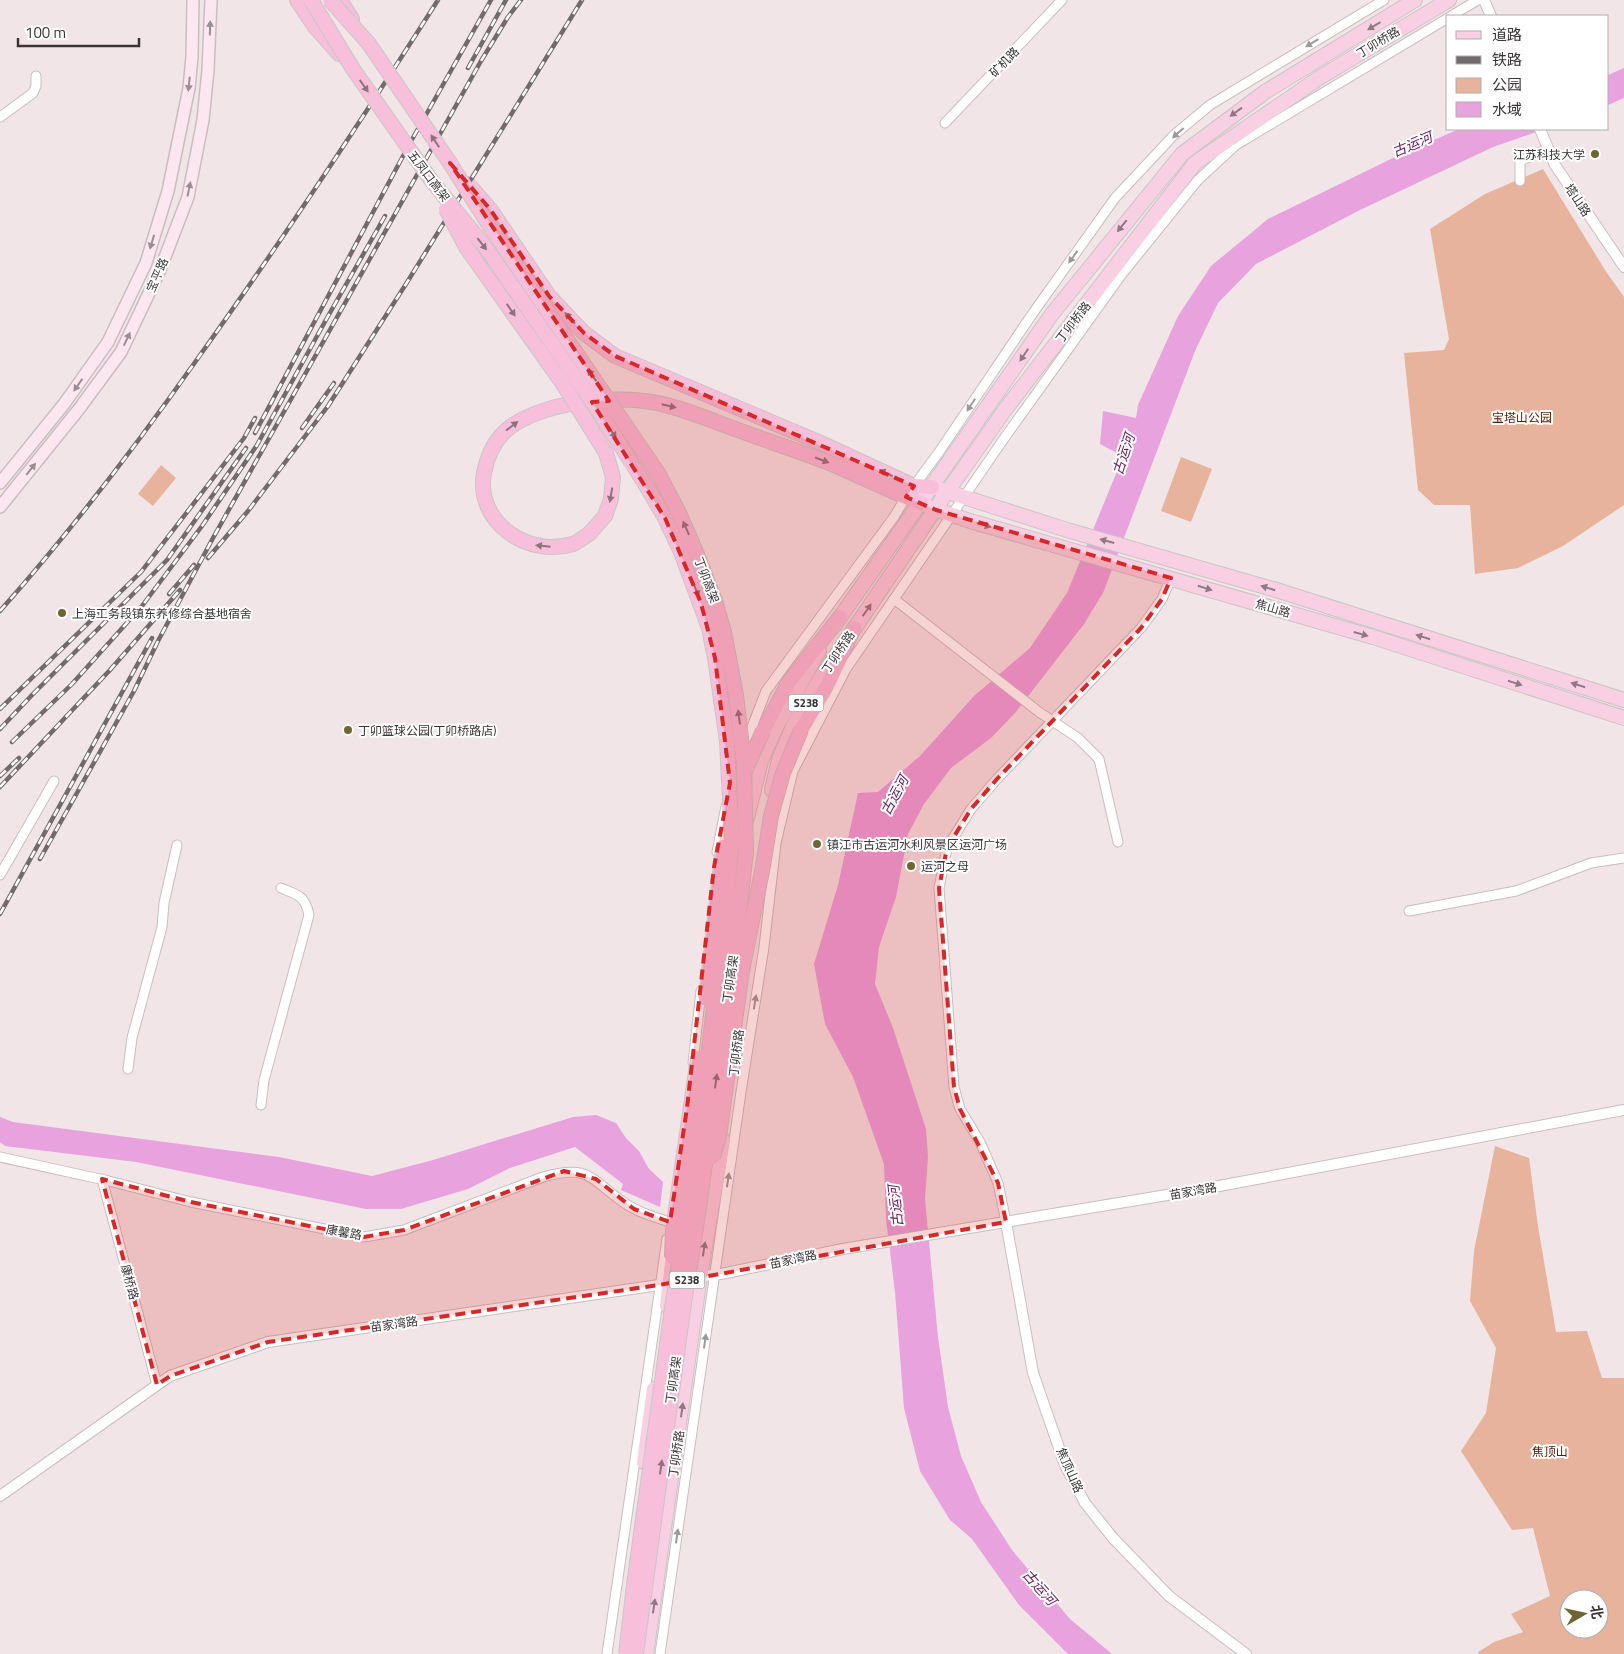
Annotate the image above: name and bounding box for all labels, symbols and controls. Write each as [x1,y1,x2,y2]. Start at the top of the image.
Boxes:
scale bar [18,15,139,47]
legend [1446,15,1609,130]
one-way arrow [206,20,214,36]
text: 100 m [25,21,66,44]
street label: 丁卯桥路 [1353,21,1403,63]
one-way arrow [1367,21,1380,31]
text: 道路 [1492,23,1522,46]
one-way arrow [1306,39,1319,48]
street label: 矿机路 [985,42,1023,82]
text: 铁路 [1492,48,1522,71]
text: 公园 [1492,73,1522,96]
one-way arrow [185,76,193,92]
one-way arrow [359,79,369,93]
text: 水域 [1492,98,1522,121]
one-way arrow [1230,107,1243,117]
water label: 古运河 [1389,125,1438,162]
one-way arrow [1172,127,1184,139]
one-way arrow [430,134,440,148]
place label: 江苏科技大学 [1513,145,1585,164]
street label: 五凤口高架 [403,146,455,206]
marker: 江苏科技大学 [1589,148,1601,160]
street label: 塔山路 [1560,180,1596,220]
one-way arrow [185,182,193,197]
one-way arrow [1117,220,1128,232]
one-way arrow [148,234,156,249]
one-way arrow [477,237,488,250]
one-way arrow [1068,250,1078,264]
street label: 宝平路 [141,255,173,295]
street label: 丁卯桥路 [1051,297,1095,347]
one-way arrow [506,303,517,316]
one-way arrow [564,312,576,324]
one-way arrow [124,332,132,346]
one-way arrow [1019,349,1029,362]
one-way arrow [587,368,597,382]
one-way arrow [72,378,83,391]
one-way arrow [966,398,976,412]
one-way arrow [661,402,676,410]
park label: 宝塔山公园 [1492,408,1552,427]
one-way arrow [505,421,518,432]
one-way arrow [607,425,616,438]
water label: 古运河 [1107,428,1140,477]
one-way arrow [814,457,829,465]
one-way arrow [25,463,36,476]
one-way arrow [879,469,893,477]
one-way arrow [606,488,614,504]
one-way arrow [681,521,689,535]
one-way arrow [976,521,991,529]
one-way arrow [1100,537,1115,545]
one-way arrow [535,542,551,550]
street label: 丁卯高架 [690,554,724,606]
one-way arrow [692,583,700,598]
one-way arrow [1260,583,1275,591]
one-way arrow [1197,585,1212,593]
street label: 焦山路 [1253,594,1293,622]
one-way arrow [862,603,872,617]
place label: 上海工务段镇东养修综合基地宿舍 [72,604,252,623]
marker: 上海工务段镇东养修综合基地宿舍 [56,607,68,619]
street label: 丁卯桥路 [817,627,859,677]
one-way arrow [1353,630,1368,638]
one-way arrow [1415,632,1430,640]
one-way arrow [1508,680,1523,688]
one-way arrow [1570,681,1585,689]
road number: S238 [788,694,824,711]
one-way arrow [735,709,743,725]
place label: 丁卯篮球公园(丁卯桥路店) [358,721,496,740]
marker: 丁卯篮球公园(丁卯桥路店) [342,724,354,736]
water label: 古运河 [875,769,915,818]
place label: 镇江市古运河水利风景区运河广场 [827,835,1007,854]
marker: 镇江市古运河水利风景区运河广场 [811,838,823,850]
place label: 运河之母 [921,857,969,876]
marker: 运河之母 [905,860,917,872]
street label: 丁卯高架 [717,954,743,1004]
one-way arrow [751,994,759,1010]
street label: 丁卯桥路 [724,1028,748,1078]
one-way arrow [712,1073,720,1089]
one-way arrow [724,1172,732,1188]
street label: 苗家湾路 [1168,1177,1218,1205]
water label: 古运河 [882,1181,908,1228]
street label: 康馨路 [325,1220,363,1244]
one-way arrow [701,1241,709,1257]
street label: 苗家湾路 [768,1245,818,1273]
street label: 康桥路 [116,1262,144,1302]
road number: S238 [670,1272,704,1288]
street label: 苗家湾路 [369,1311,419,1337]
one-way arrow [701,1333,709,1349]
street label: 丁卯高架 [660,1355,686,1405]
one-way arrow [678,1402,686,1418]
street label: 丁卯桥路 [663,1429,689,1479]
park label: 焦顶山 [1532,1442,1568,1461]
street label: 焦顶山路 [1052,1444,1088,1496]
one-way arrow [657,1459,665,1475]
one-way arrow [673,1528,681,1544]
water label: 古运河 [1018,1564,1064,1612]
north arrow [1559,1589,1609,1639]
one-way arrow [650,1597,658,1613]
text: 北 [1586,1603,1609,1620]

